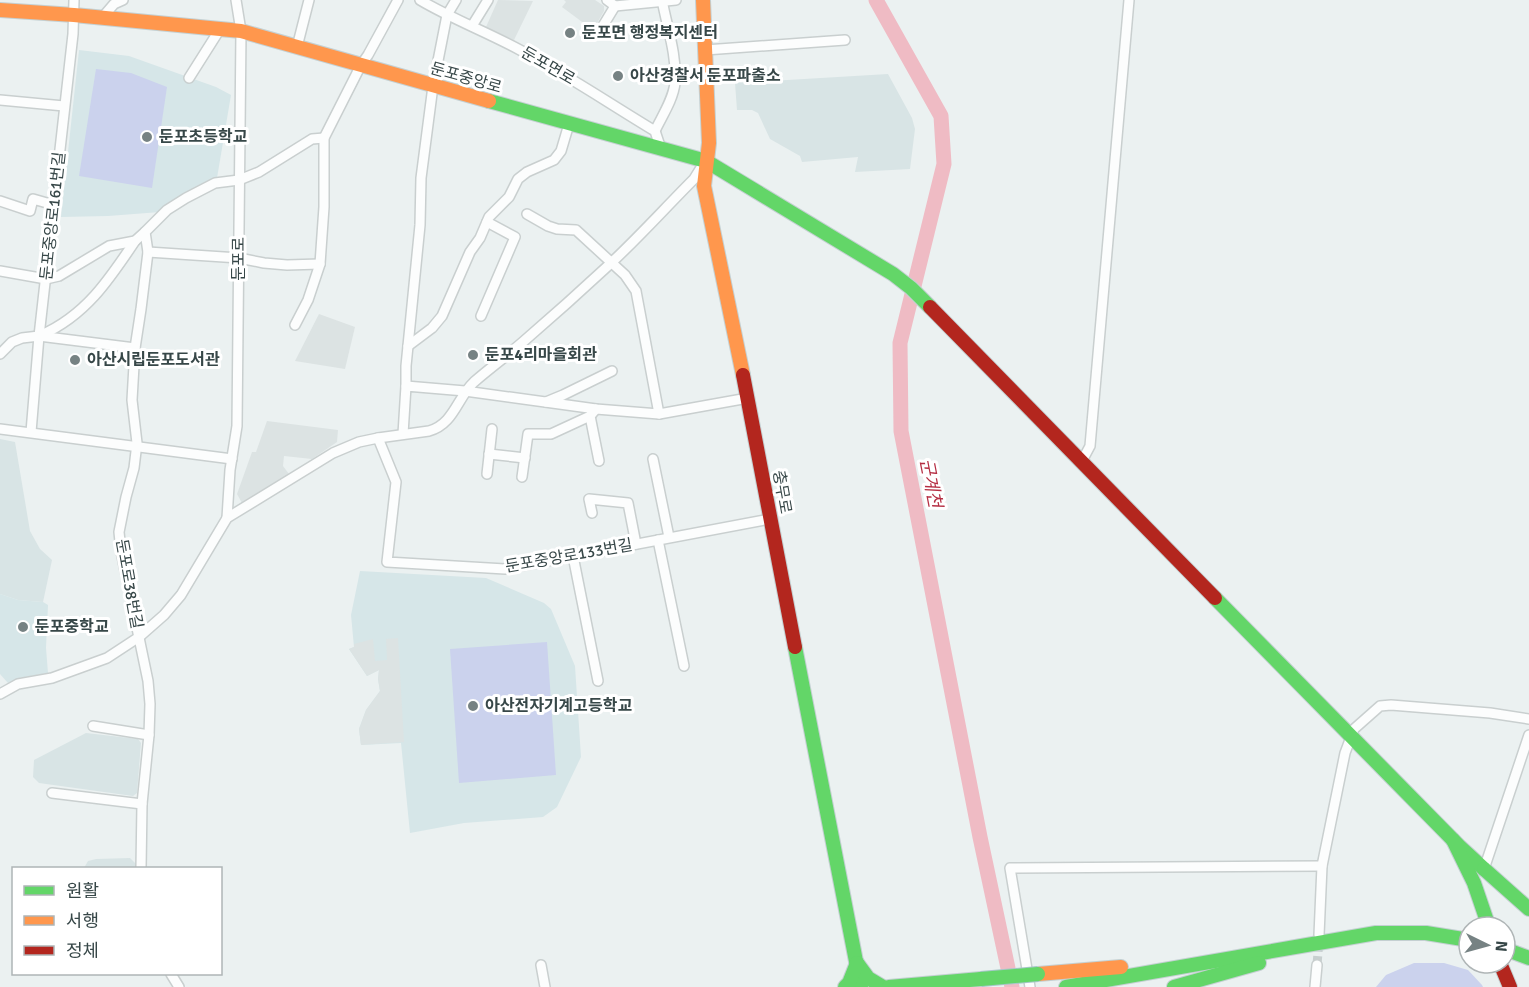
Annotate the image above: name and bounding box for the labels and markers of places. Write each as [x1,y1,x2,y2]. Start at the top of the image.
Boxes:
place label: 둔포면 행정복지센터 [582,23,718,43]
marker: 둔포면 행정복지센터 [563,26,577,40]
place label: 아산경찰서 둔포파출소 [630,66,781,86]
marker: 아산경찰서 둔포파출소 [611,69,625,83]
place label: 둔포초등학교 [159,127,248,147]
marker: 둔포초등학교 [140,130,154,144]
place label: 둔포4리마을회관 [485,345,597,365]
marker: 둔포4리마을회관 [466,348,480,362]
place label: 아산시립둔포도서관 [87,350,220,370]
marker: 아산시립둔포도서관 [68,353,82,367]
place label: 둔포중학교 [35,617,109,637]
marker: 둔포중학교 [16,620,30,634]
place label: 아산전자기계고등학교 [485,696,632,716]
marker: 아산전자기계고등학교 [466,699,480,713]

